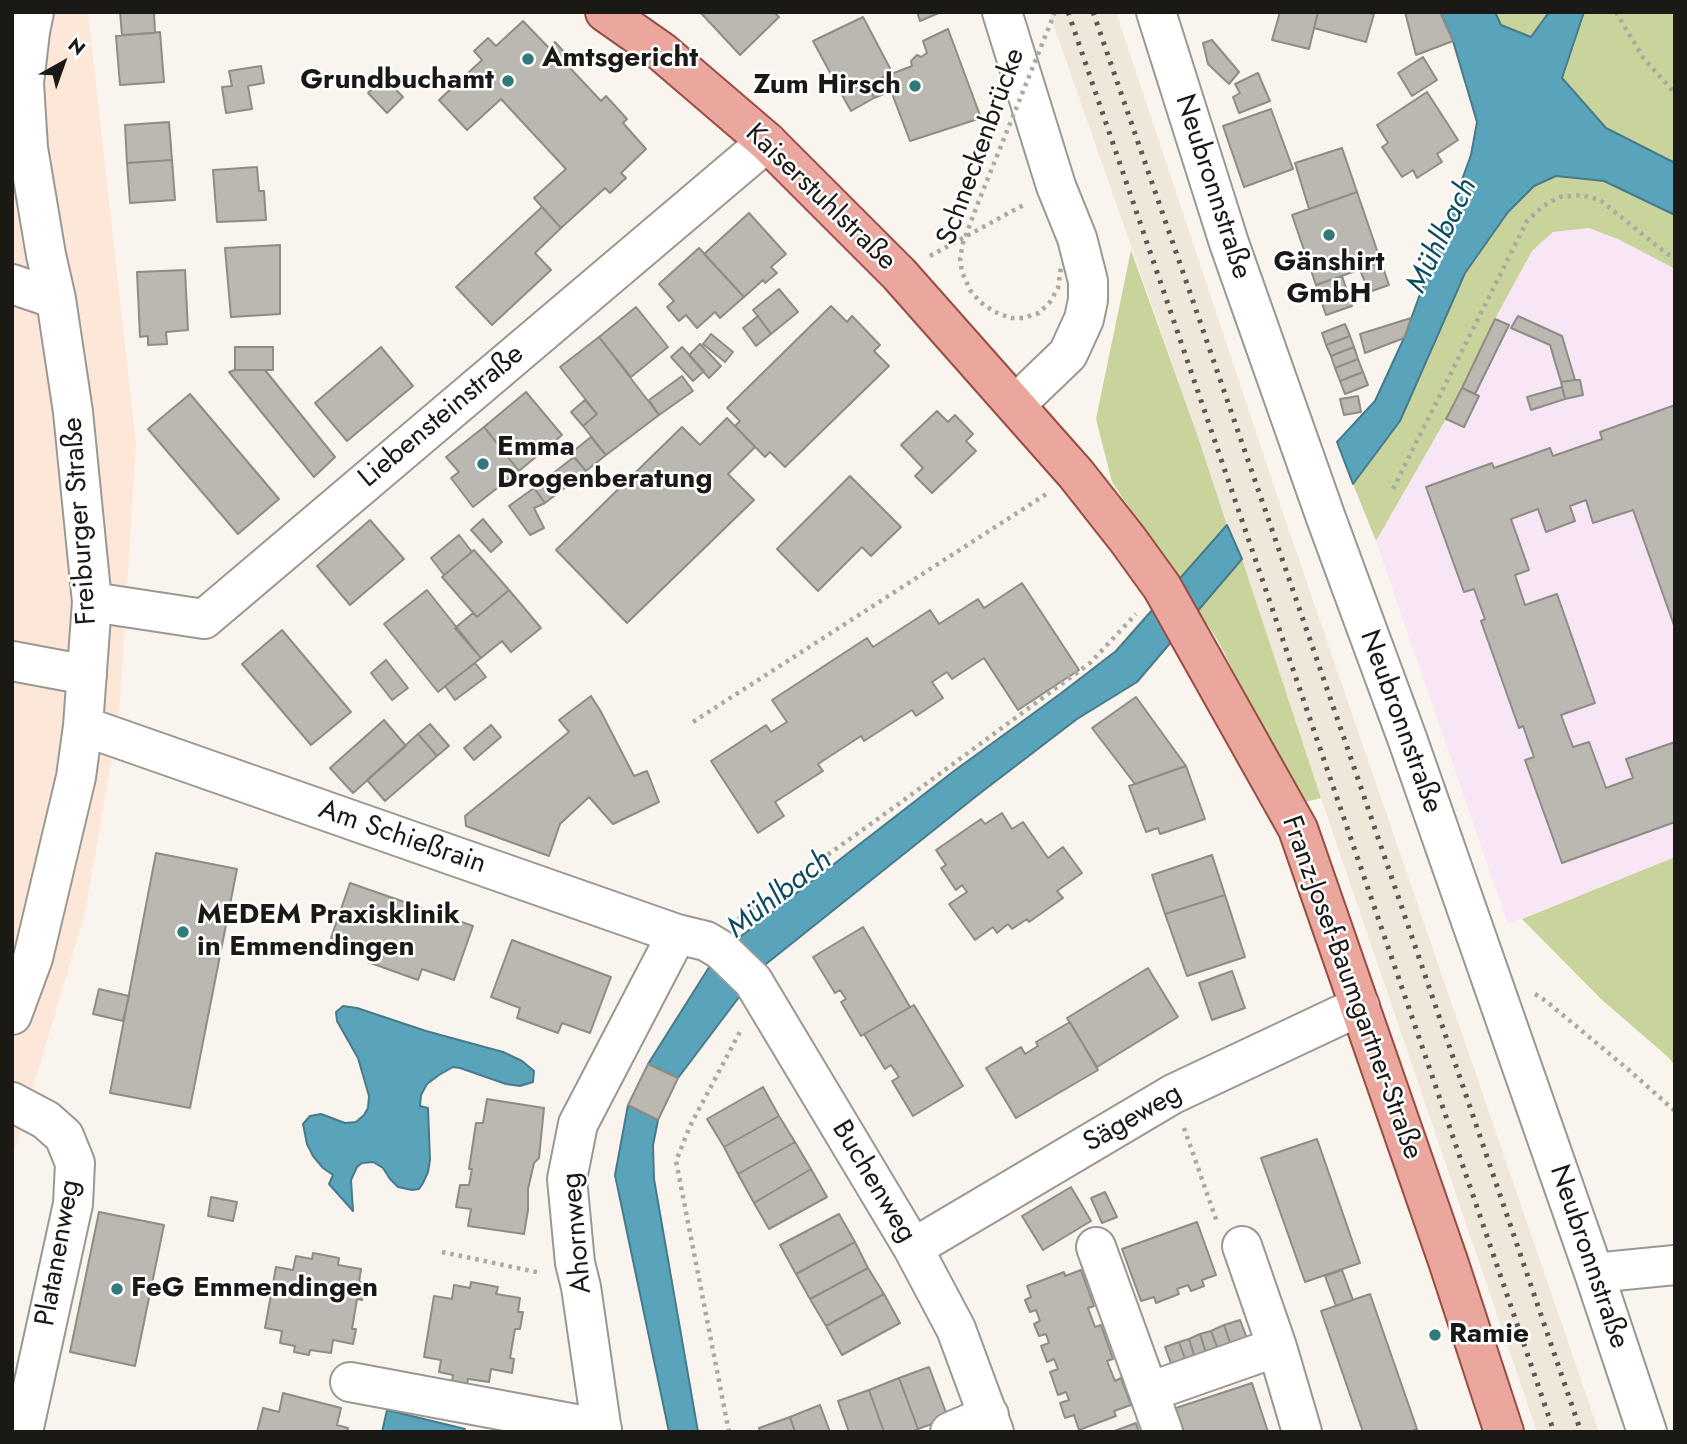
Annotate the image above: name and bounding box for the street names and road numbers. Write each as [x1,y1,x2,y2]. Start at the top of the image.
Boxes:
street label: Schneckenbrücke [931,44,1033,250]
street label: Neubronnstraße [1166,91,1258,283]
street label: Kaiserstuhlstraße [737,117,903,279]
street label: Liebensteinstraße [353,338,531,496]
street label: Freiburger Straße [57,416,105,626]
street label: Neubronnstraße [1351,626,1449,818]
street label: Am Schießrain [314,794,490,882]
street label: Franz-Josef-Baumgartner-Straße [1273,812,1429,1164]
street label: Sägeweg [1078,1077,1188,1161]
street label: Buchenweg [823,1115,923,1249]
street label: Neubronnstraße [1541,1161,1635,1353]
street label: Ahornweg [556,1171,600,1295]
street label: Platanenweg [30,1177,88,1329]

